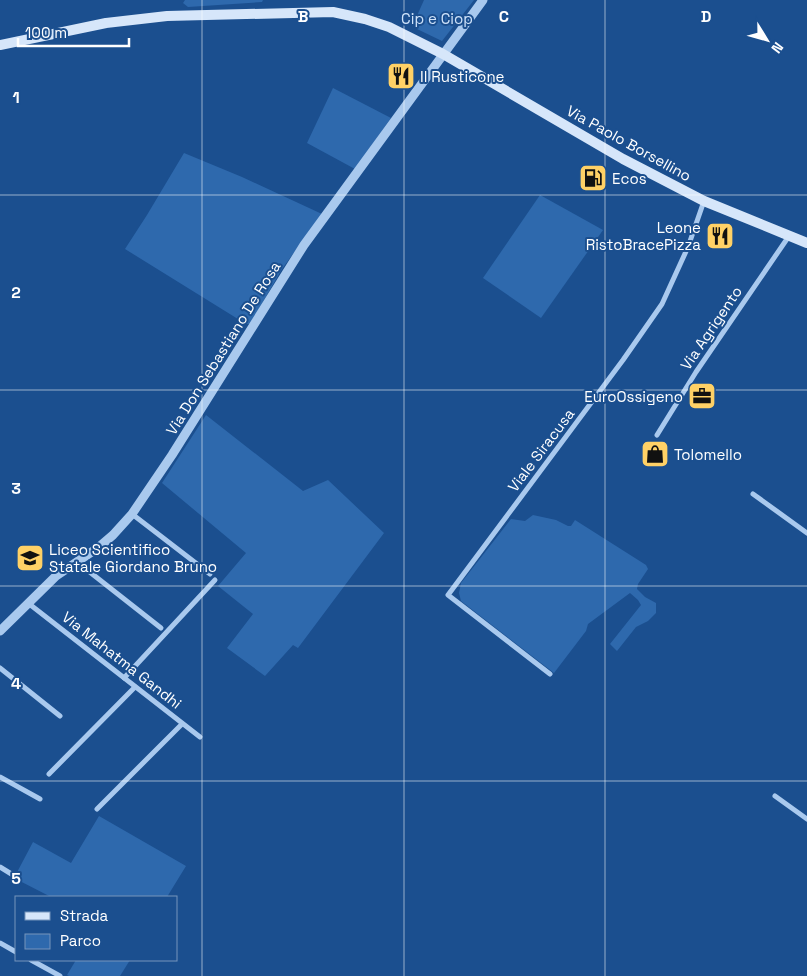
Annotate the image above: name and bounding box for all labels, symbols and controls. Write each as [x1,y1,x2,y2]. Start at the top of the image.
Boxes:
text: B [298,6,308,27]
text: C [499,6,509,27]
text: D [701,6,711,27]
park label: Cip e Ciop [401,9,473,28]
scale bar [18,15,129,47]
north arrow [742,15,792,65]
text: 100 m [25,23,67,42]
text: N [767,39,787,57]
restaurant icon: Il Rusticone [386,61,416,91]
place label: Il Rusticone [420,67,505,86]
text: 1 [12,87,20,108]
street label: Via Paolo Borsellino [563,101,695,185]
fuel station icon: Ecos [578,163,608,193]
place label: Ecos [612,169,647,188]
place label: Leone RistoBracePizza [586,218,701,254]
restaurant icon: Leone RistoBracePizza [705,221,735,251]
street label: Via Don Sebastiano De Rosa [162,257,285,438]
text: 2 [11,282,21,303]
street label: Via Agrigento [676,282,746,374]
office icon: EuroOssigeno [687,381,717,411]
place label: EuroOssigeno [584,387,683,406]
street label: Viale Siracusa [504,404,579,495]
shop icon: Tolomello [640,439,670,469]
place label: Tolomello [674,445,742,464]
text: 3 [11,478,21,499]
place label: Liceo Scientifico Statale Giordano Bruno [49,540,217,576]
school or university icon: Liceo Scientifico Statale Giordano Bruno [15,543,45,573]
street label: Via Mahatma Gandhi [58,607,186,713]
text: 4 [11,673,21,694]
text: 5 [11,868,21,889]
legend [15,896,178,961]
text: Strada [60,906,109,925]
text: Parco [60,931,101,950]

